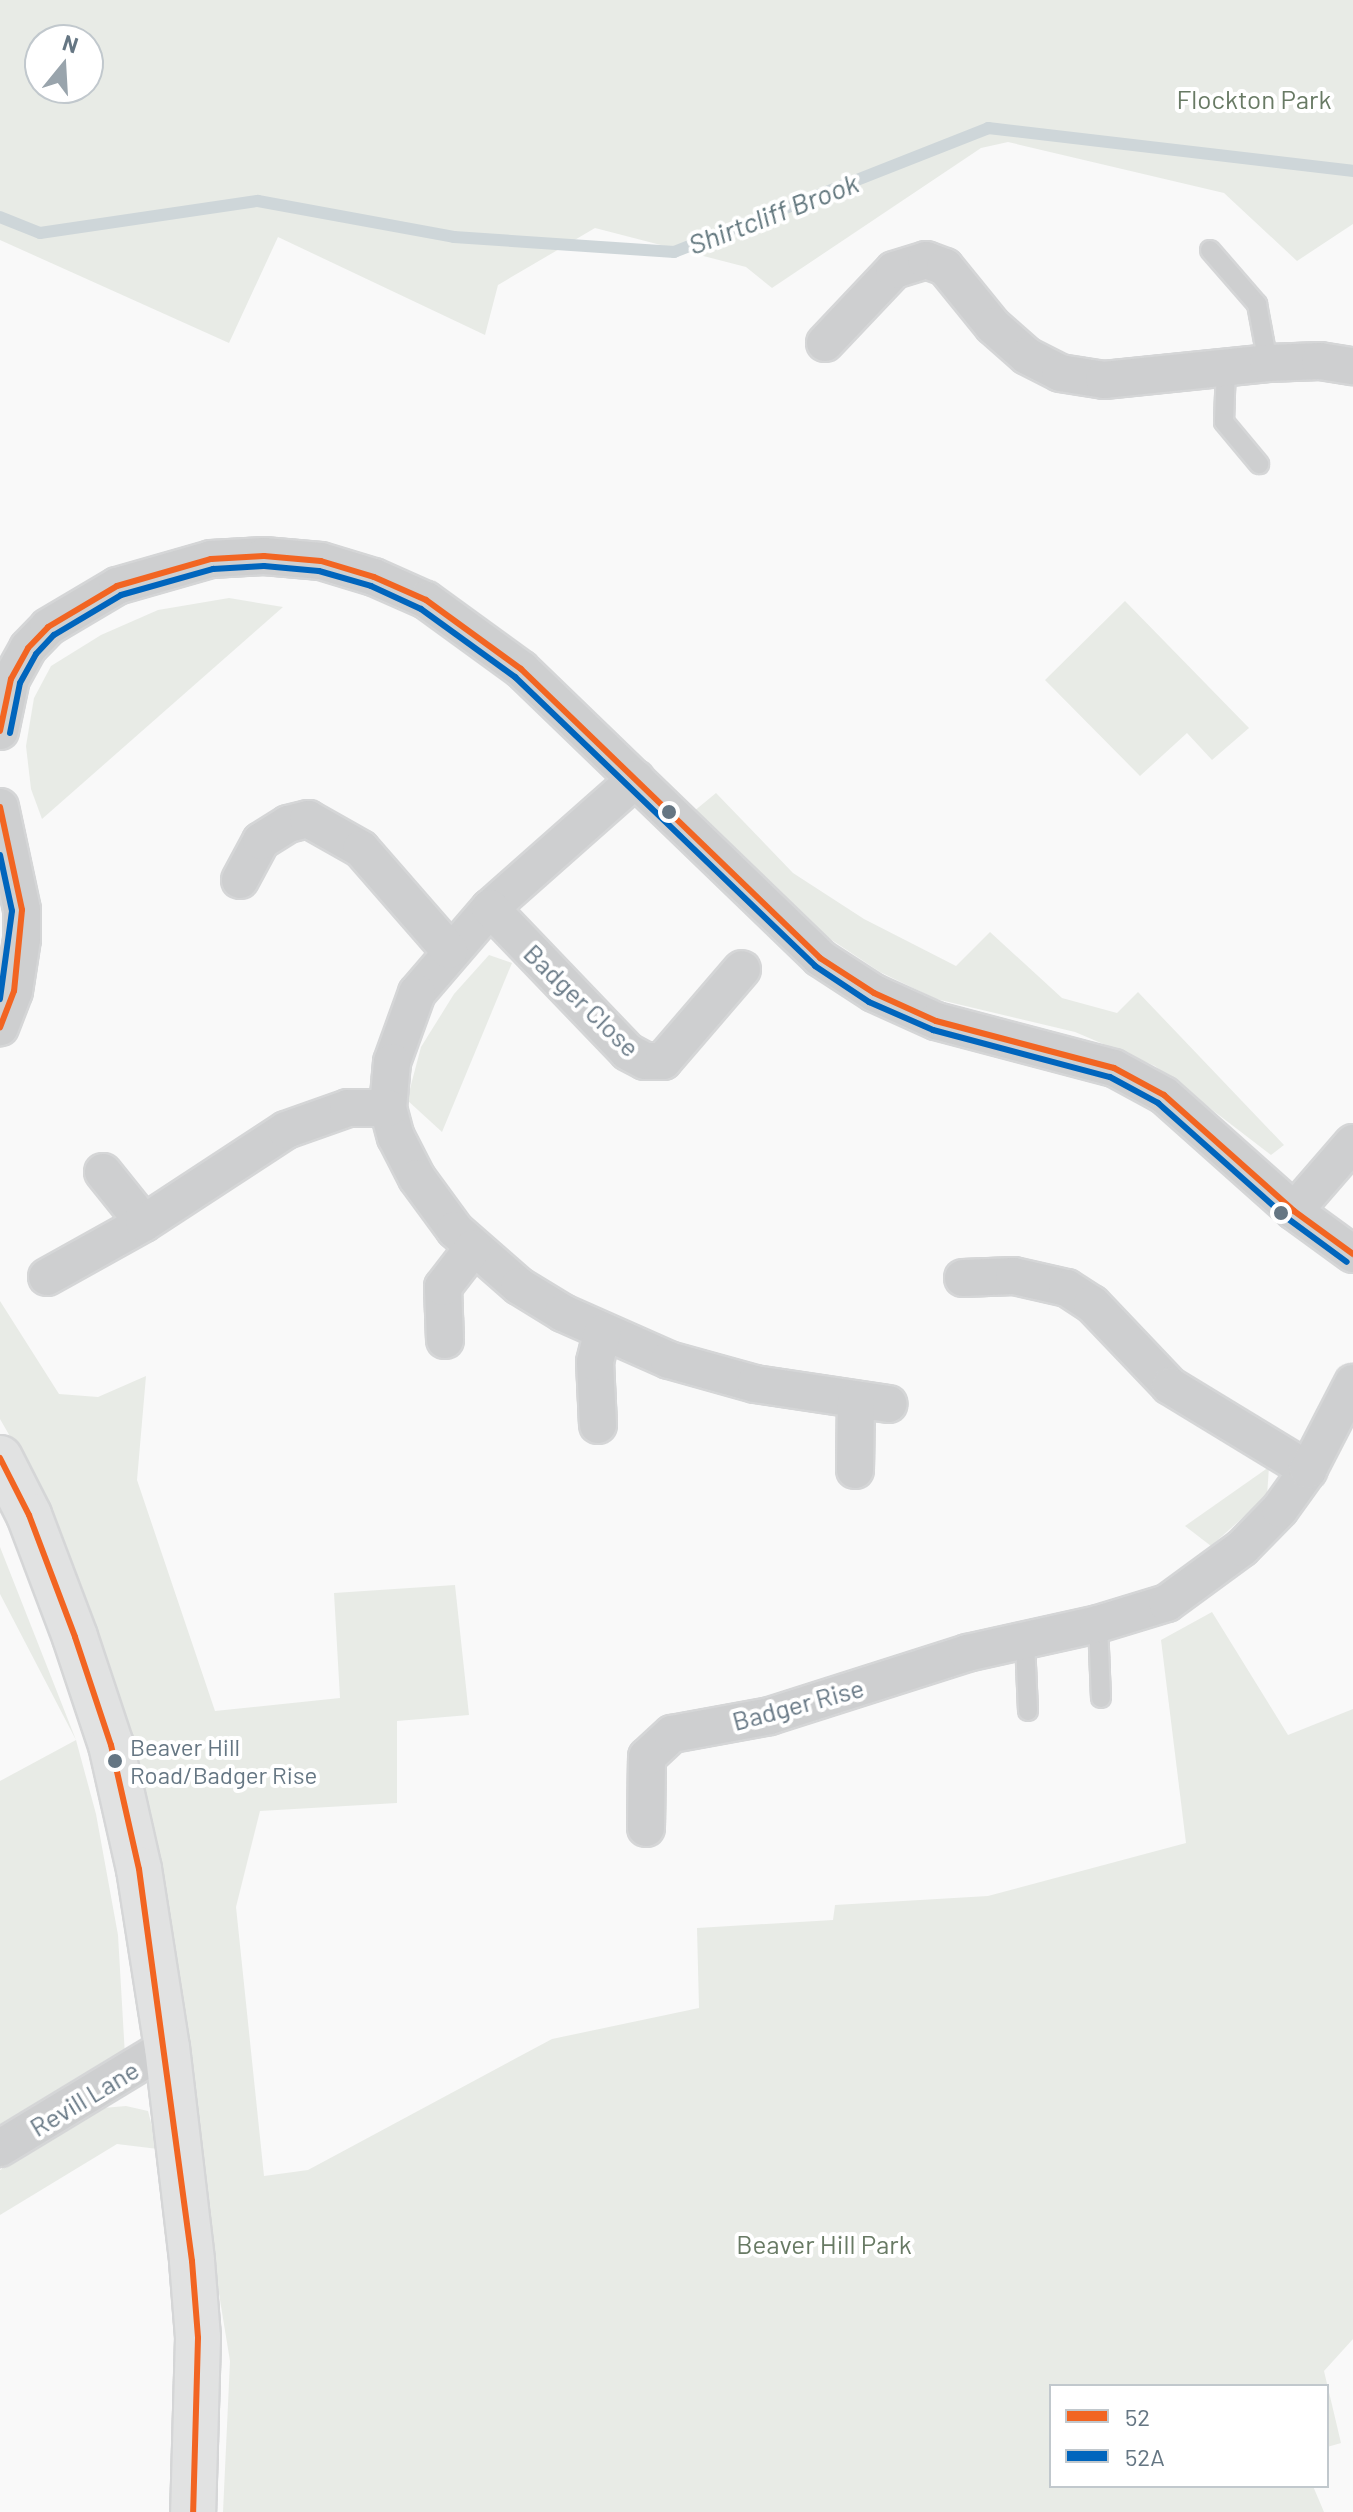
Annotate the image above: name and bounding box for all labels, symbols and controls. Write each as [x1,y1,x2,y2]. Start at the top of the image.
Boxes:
north arrow [24,24,104,104]
text: N [60,28,82,58]
park label: Flockton Park [1176,83,1332,115]
water label: Shirtcliff Brook [683,165,863,261]
unlabelled marker [661,804,677,820]
street label: Badger Close [518,937,646,1063]
unlabelled marker [1273,1205,1289,1221]
street label: Badger Rise [729,1671,867,1737]
place label: Beaver Hill Road/Badger Rise [130,1733,317,1789]
marker: Beaver Hill Road/Badger Rise [107,1753,123,1769]
street label: Revill Lane [24,2053,144,2143]
park label: Beaver Hill Park [736,2228,912,2260]
legend [1049,2384,1329,2488]
text: 52 [1125,2402,1150,2431]
text: 52A [1125,2442,1165,2471]

